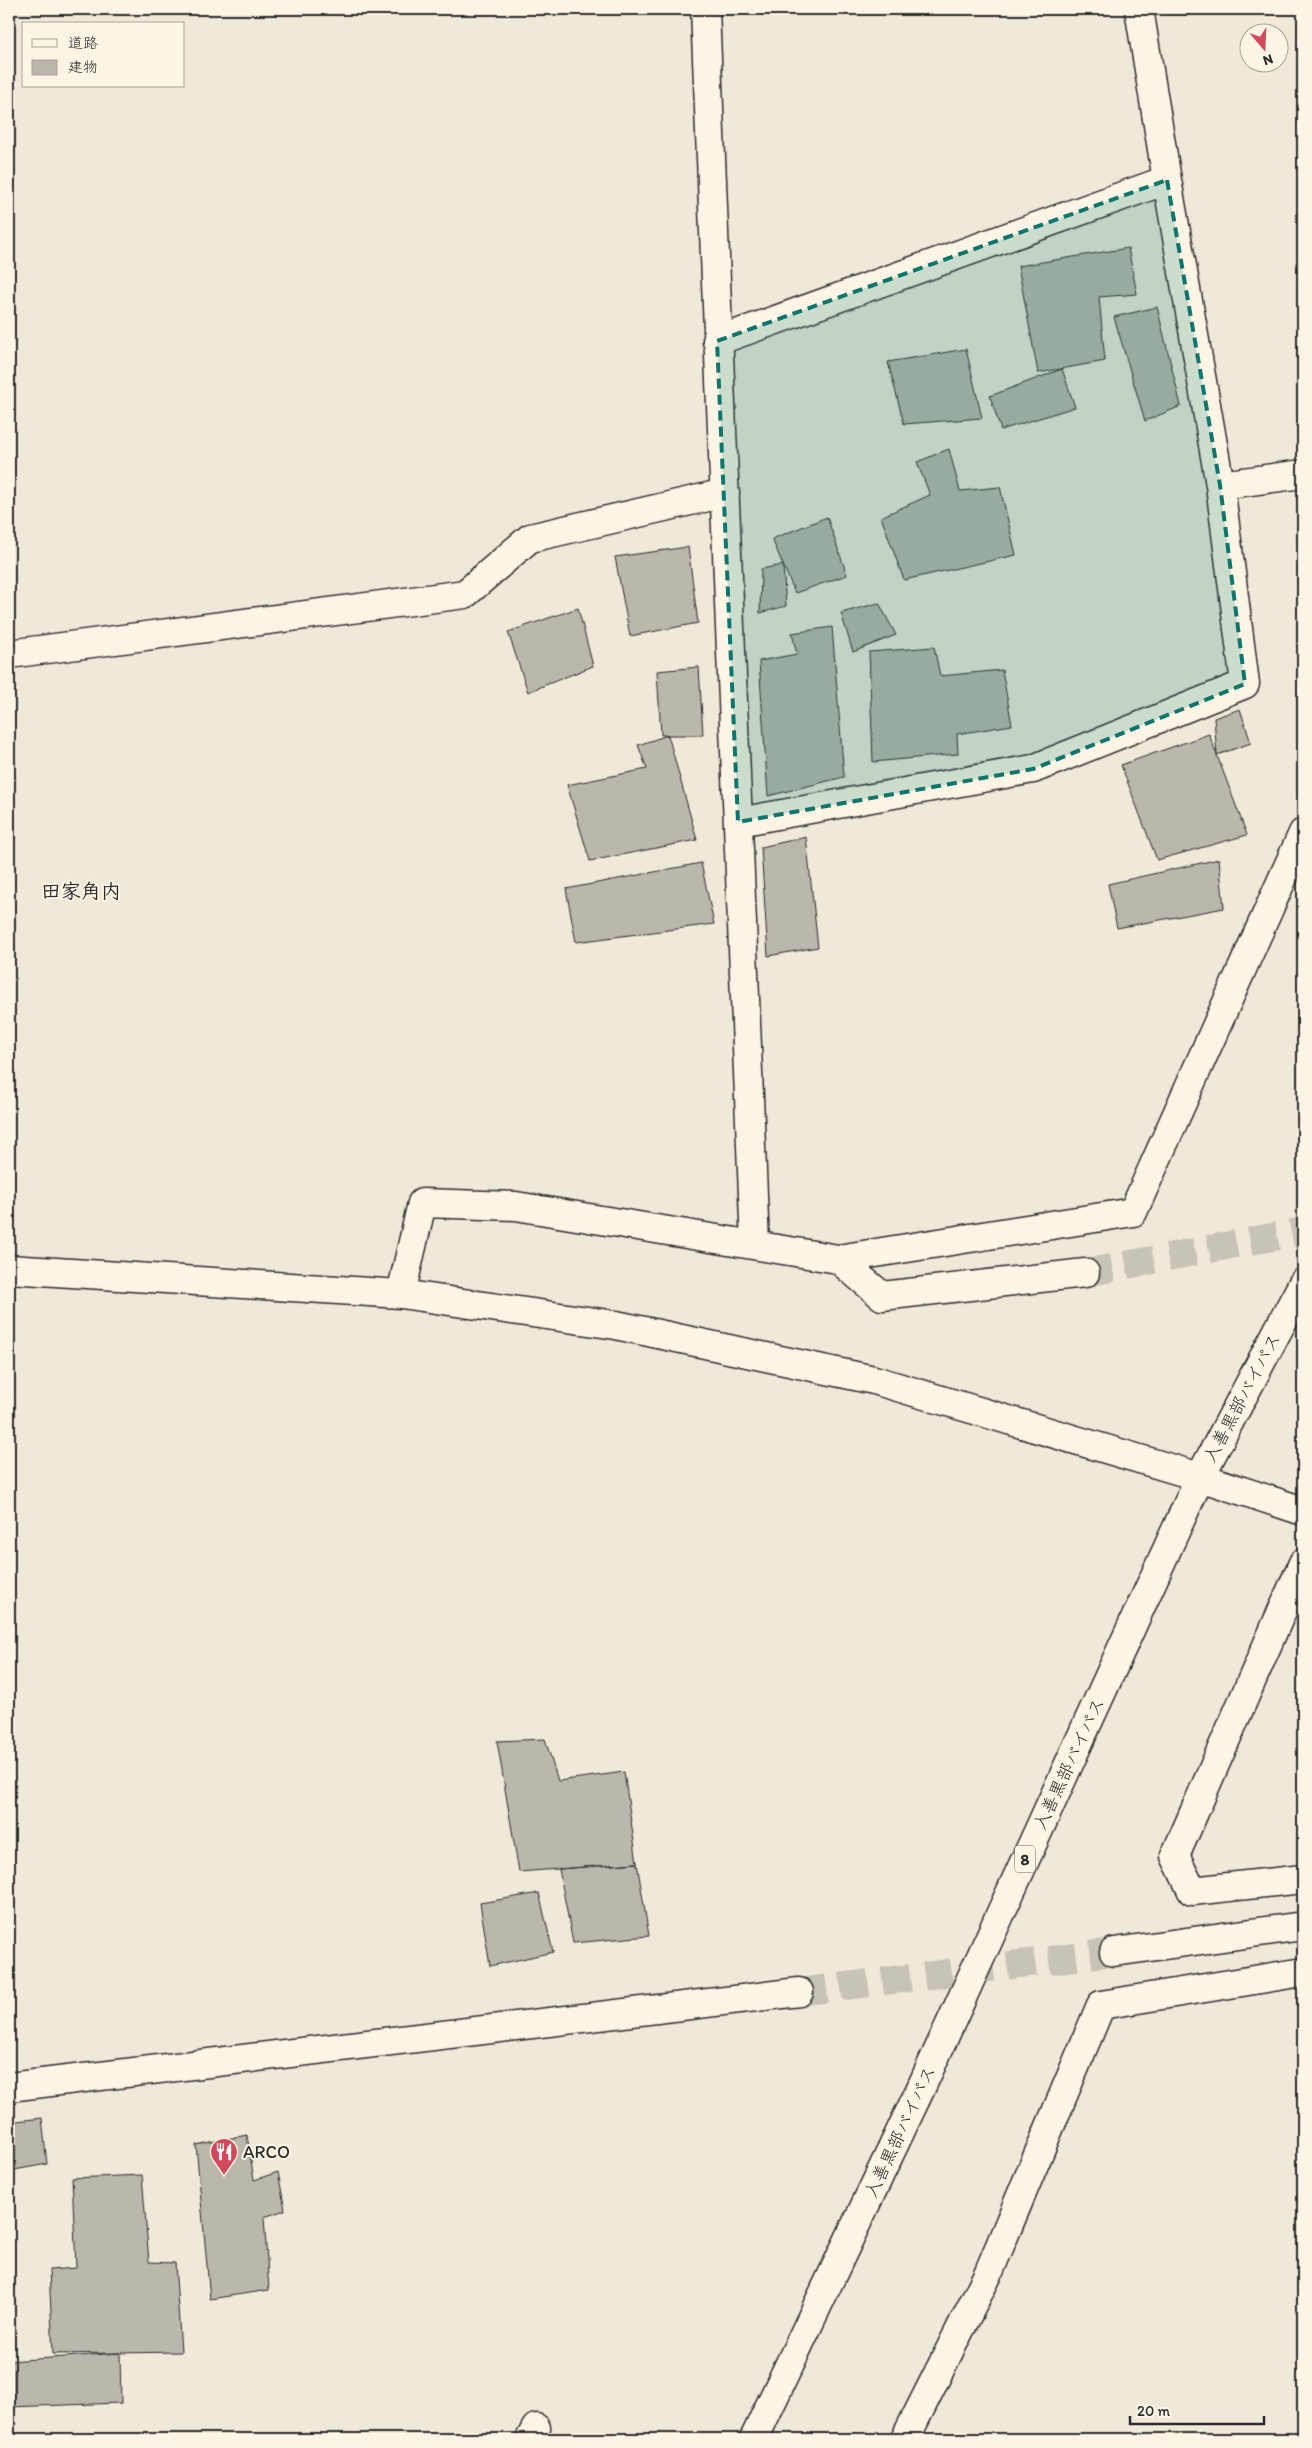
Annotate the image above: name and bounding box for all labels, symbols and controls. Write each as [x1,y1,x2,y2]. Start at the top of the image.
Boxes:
legend [22,22,185,88]
north arrow [1240,22,1290,72]
text: 道路 [68,34,98,52]
text: N [1261,50,1275,69]
text: 建物 [68,58,98,76]
district label: 田家角内 [41,879,121,903]
street label: 入善黒部バイパス [1199,1329,1285,1467]
street label: 入善黒部バイパス [1029,1694,1109,1834]
road number: 8 [1015,1846,1035,1872]
street label: 入善黒部バイパス [860,2062,940,2202]
restaurant icon: ARCO [209,2137,239,2176]
place label: ARCO [243,2141,290,2163]
scale bar [1130,2393,1263,2425]
text: 20 m [1137,2402,1171,2420]

